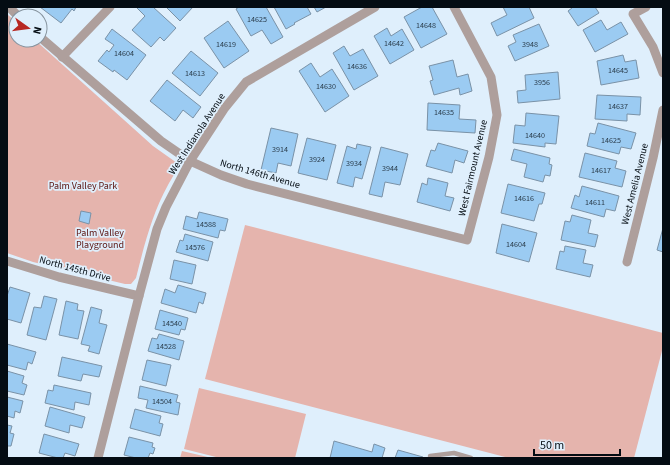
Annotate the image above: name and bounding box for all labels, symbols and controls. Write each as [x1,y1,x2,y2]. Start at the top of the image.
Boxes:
north arrow [8,8,48,48]
house number: 14625 [247,14,267,25]
house number: 14648 [416,20,436,31]
text: N [29,25,45,36]
house number: 14642 [384,38,404,49]
house number: 14619 [216,39,236,50]
house number: 3948 [522,39,538,50]
house number: 14604 [114,48,134,59]
house number: 14636 [347,61,367,72]
house number: 14645 [608,65,628,76]
house number: 14613 [185,68,205,79]
house number: 3956 [534,77,550,88]
house number: 14630 [316,81,336,92]
street label: West Indianola Avenue [165,90,229,177]
house number: 14637 [608,101,628,112]
house number: 14635 [434,107,454,118]
street label: West Fairmount Avenue [455,118,491,218]
house number: 14640 [525,130,545,141]
house number: 14625 [601,135,621,146]
street label: West Amelia Avenue [618,142,652,226]
house number: 3914 [272,144,288,155]
house number: 3924 [309,154,325,165]
street label: North 146th Avenue [218,156,302,192]
house number: 3934 [346,158,362,169]
house number: 3944 [382,163,398,174]
house number: 14617 [591,165,611,176]
park label: Palm Valley Park [49,179,117,193]
house number: 14616 [514,193,534,204]
house number: 14611 [585,197,605,208]
house number: 14588 [196,219,216,230]
park label: Palm Valley Playground [76,226,124,252]
house number: 14604 [506,239,526,250]
house number: 14576 [185,242,205,253]
street label: North 145th Drive [38,253,112,285]
house number: 14540 [162,318,182,329]
house number: 14528 [156,341,176,352]
house number: 14504 [152,396,172,407]
scale bar [534,431,620,457]
text: 50 m [540,437,564,454]

